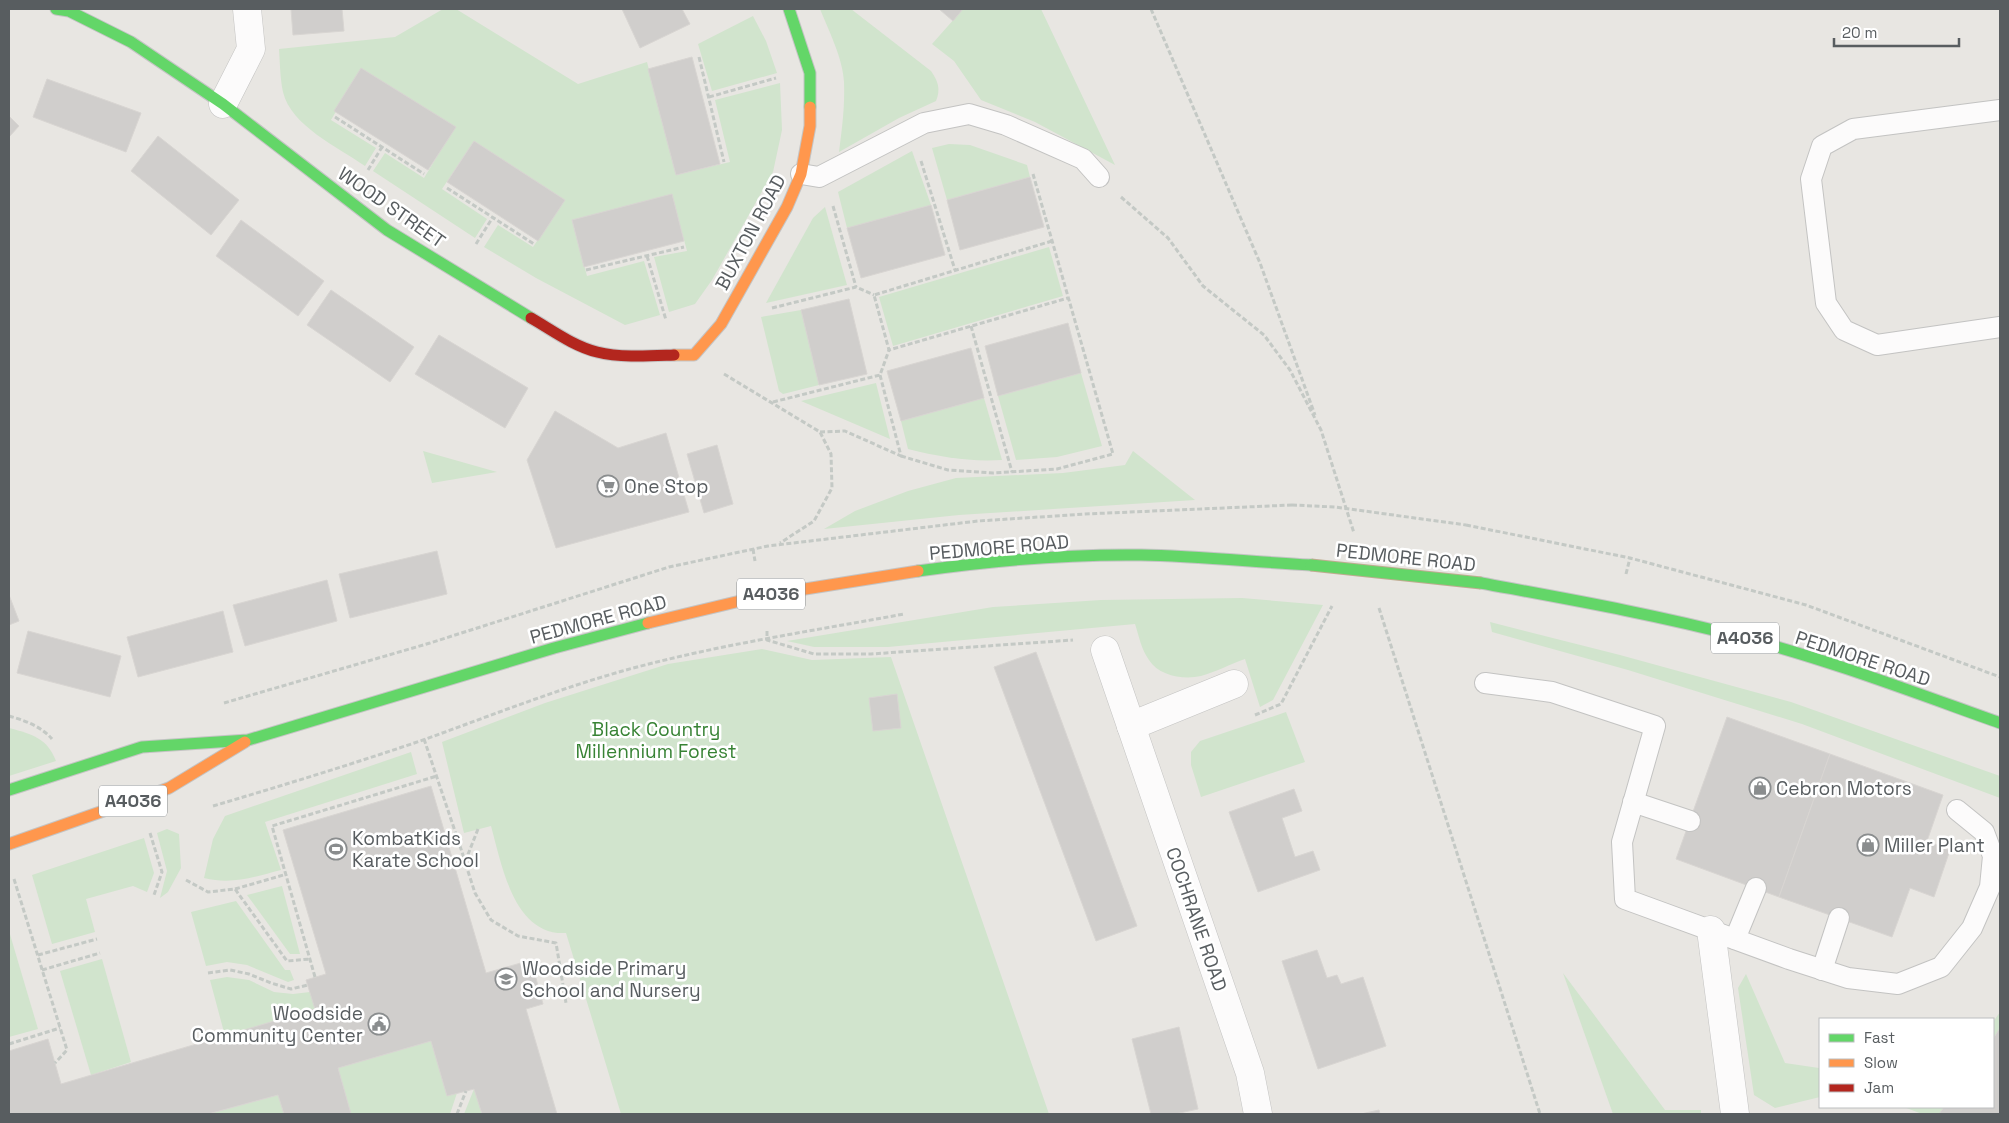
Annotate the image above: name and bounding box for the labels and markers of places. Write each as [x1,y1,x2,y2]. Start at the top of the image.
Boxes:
supermarket icon: One Stop [596,474,620,498]
place label: One Stop [624,474,709,499]
shop icon: Cebron Motors [1748,776,1772,800]
place label: Cebron Motors [1776,776,1912,801]
place label: KombatKids Karate School [352,826,479,873]
shop icon: Miller Plant [1856,833,1880,857]
place label: Miller Plant [1884,833,1985,858]
sports icon: KombatKids Karate School [324,837,348,861]
place label: Woodside Primary School and Nursery [522,956,701,1003]
school or university icon: Woodside Primary School and Nursery [494,967,518,991]
place label: Woodside Community Center [192,1001,363,1048]
public building icon: Woodside Community Center [367,1012,391,1036]

